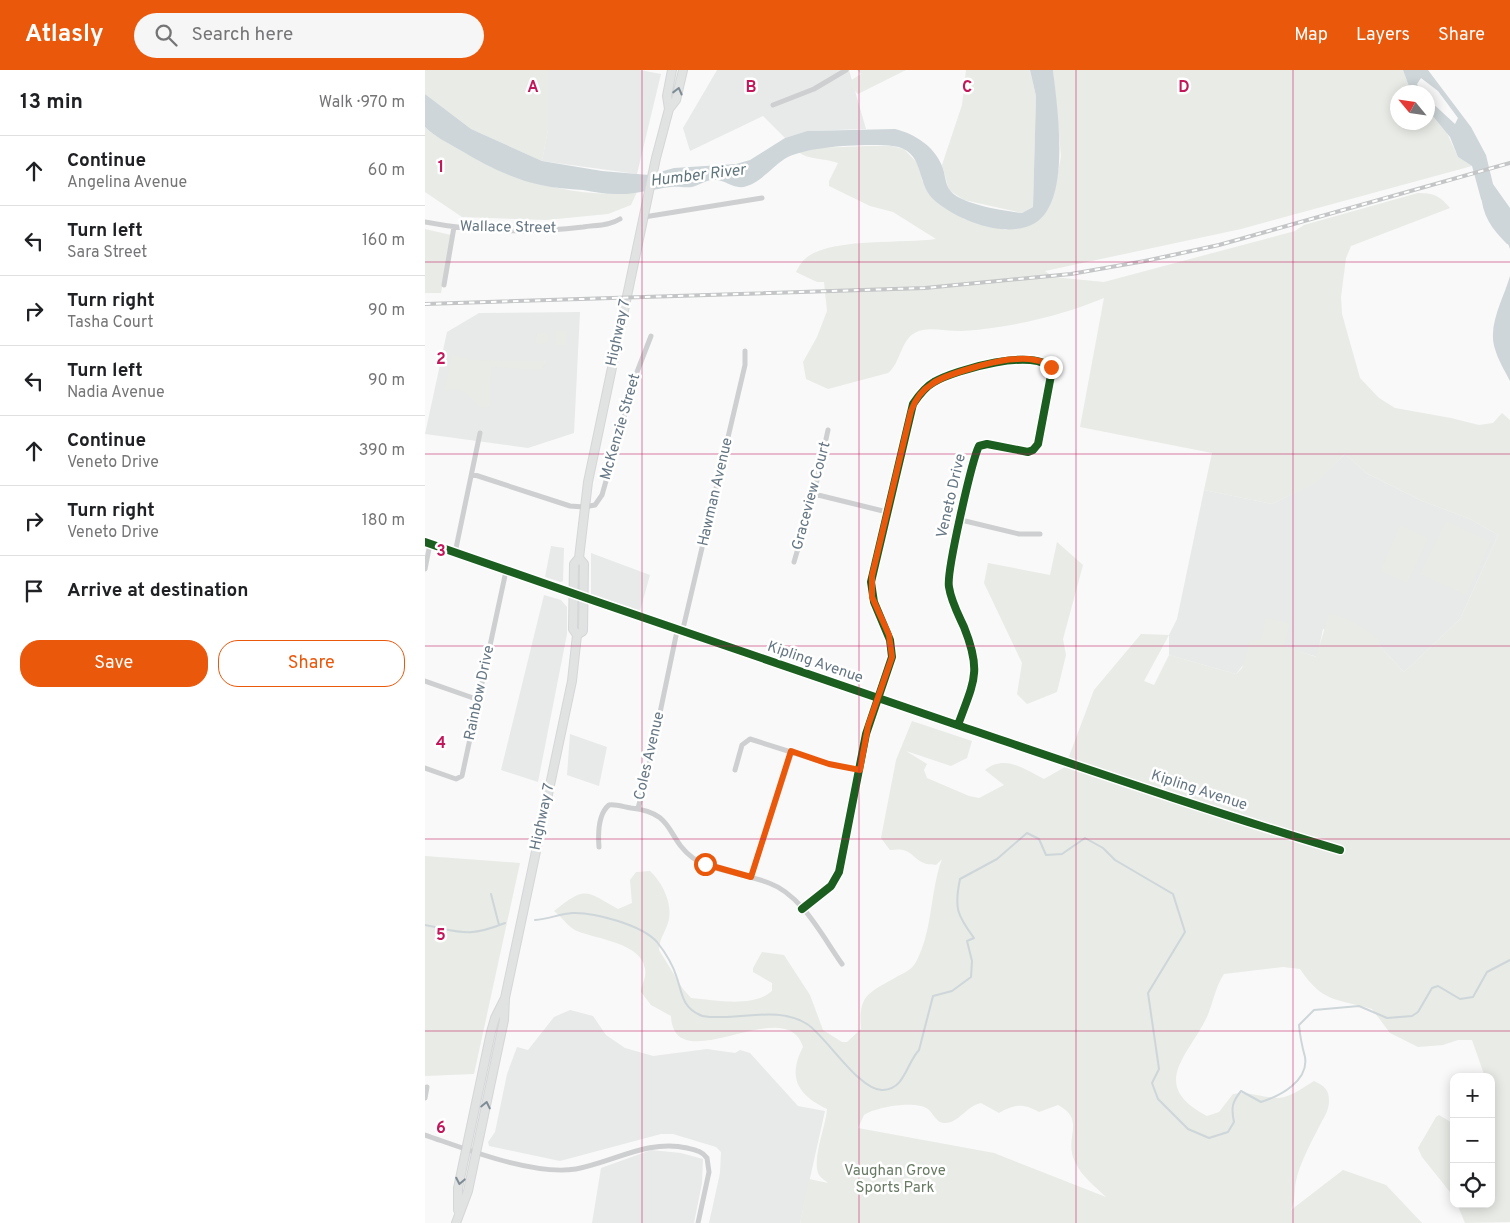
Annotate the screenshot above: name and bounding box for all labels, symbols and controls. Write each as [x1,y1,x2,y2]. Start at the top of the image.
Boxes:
search box [134,13,484,58]
text: Atlasly [25,20,104,50]
icon: search [152,21,180,49]
text: Search here [192,23,293,47]
text: Map [1294,24,1328,47]
text: Layers [1356,24,1410,47]
text: Share [1438,24,1485,47]
text: A [527,78,539,98]
text: B [745,78,757,98]
text: C [962,78,972,98]
text: D [1178,78,1190,98]
north arrow [1390,85,1435,130]
one-way arrow [672,86,683,95]
text: 13 min [20,89,83,116]
text: Walk · 970 m [319,93,405,113]
text: Continue [67,149,146,173]
icon: ahead [20,157,48,185]
text: 1 [438,158,444,178]
water label: Humber River [649,160,749,192]
text: 60 m [368,161,405,181]
text: Angelina Avenue [67,173,187,193]
street label: Wallace Street [460,218,556,238]
text: Turn left [67,219,143,243]
icon: left [20,227,48,255]
text: 160 m [362,231,405,251]
text: Sara Street [67,243,147,263]
text: Turn right [67,289,155,313]
icon: right [20,297,48,325]
street label: Highway 7 [603,298,635,368]
text: 90 m [368,301,405,321]
text: Tasha Court [67,313,153,333]
text: 2 [436,350,446,370]
route end [1040,356,1063,379]
text: Turn left [67,359,143,383]
icon: left [20,367,48,395]
text: 90 m [368,371,405,391]
street label: McKenzie Street [597,371,645,483]
text: Nadia Avenue [67,383,165,403]
text: Continue [67,429,146,453]
street label: Hawman Avenue [694,436,738,548]
icon: ahead [20,437,48,465]
street label: Graceview Court [788,440,836,552]
text: 390 m [359,441,405,461]
street label: Veneto Drive [933,452,971,540]
text: Veneto Drive [67,453,159,473]
text: Turn right [67,499,155,523]
icon: right [20,507,48,535]
text: 180 m [362,511,405,531]
text: Veneto Drive [67,523,159,543]
text: 3 [436,542,446,562]
icon: arrive [20,577,48,605]
text: Arrive at destination [67,579,248,603]
street label: Kipling Avenue [765,638,865,688]
button: Save [20,640,208,687]
button: Share [218,640,405,687]
street label: Rainbow Drive [461,644,499,742]
street label: Coles Avenue [631,710,669,802]
text: 4 [436,734,446,754]
street label: Kipling Avenue [1148,766,1250,816]
street label: Highway 7 [527,782,559,852]
route start [694,853,717,876]
text: 5 [436,926,446,946]
map controls [1450,1073,1495,1208]
button: + [1450,1073,1495,1118]
one-way arrow [480,1100,491,1109]
button: − [1450,1118,1495,1163]
text: 6 [436,1119,446,1139]
park label: Vaughan Grove Sports Park [844,1162,946,1198]
button: locate [1450,1163,1495,1208]
one-way arrow [455,1176,466,1185]

